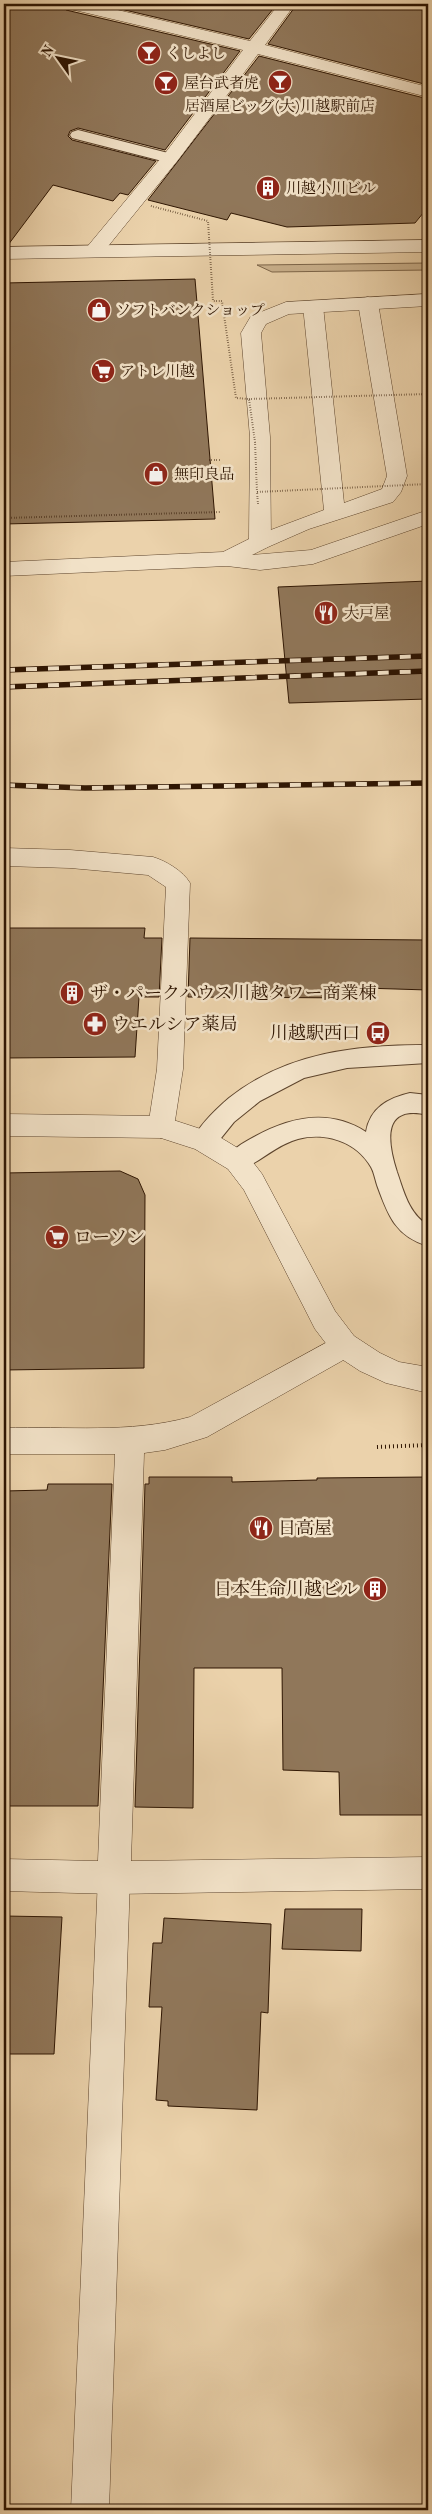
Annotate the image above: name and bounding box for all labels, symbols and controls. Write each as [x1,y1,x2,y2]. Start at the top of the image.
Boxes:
north arrow [32,32,82,82]
bar icon: くしよし [136,40,162,66]
text: N [39,43,57,60]
place label: くしよし [166,46,226,62]
bar icon: 居酒屋ビッグ(大)川越駅前店 [267,69,293,95]
bar icon: 屋台武者虎 [153,70,179,96]
place label: 屋台武者虎 [184,75,259,92]
place label: 居酒屋ビッグ(大)川越駅前店 [185,98,375,115]
building icon: 川越小川ビル [255,175,281,201]
place label: 川越小川ビル [286,180,376,197]
shop icon: ソフトバンクショップ [86,297,112,323]
place label: ソフトバンクショップ [116,303,265,319]
supermarket icon: アトレ川越 [90,358,116,384]
place label: アトレ川越 [120,363,195,380]
shop icon: 無印良品 [143,461,169,487]
place label: 無印良品 [174,466,234,483]
restaurant icon: 大戸屋 [313,600,339,626]
place label: 大戸屋 [344,605,389,622]
building icon: ザ・パークハウス川越タワー商業棟 [59,980,85,1006]
place label: ザ・パークハウス川越タワー商業棟 [90,983,376,1003]
pharmacy icon: ウエルシア薬局 [82,1011,108,1037]
place label: ウエルシア薬局 [112,1014,238,1034]
bus stop icon: 川越駅西口 [365,1020,391,1046]
place label: 川越駅西口 [270,1023,360,1043]
supermarket icon: ローソン [44,1224,70,1250]
place label: ローソン [74,1229,145,1247]
restaurant icon: 日高屋 [248,1515,274,1541]
place label: 日高屋 [278,1519,332,1538]
building icon: 日本生命川越ビル [362,1576,388,1602]
place label: 日本生命川越ビル [214,1579,358,1599]

